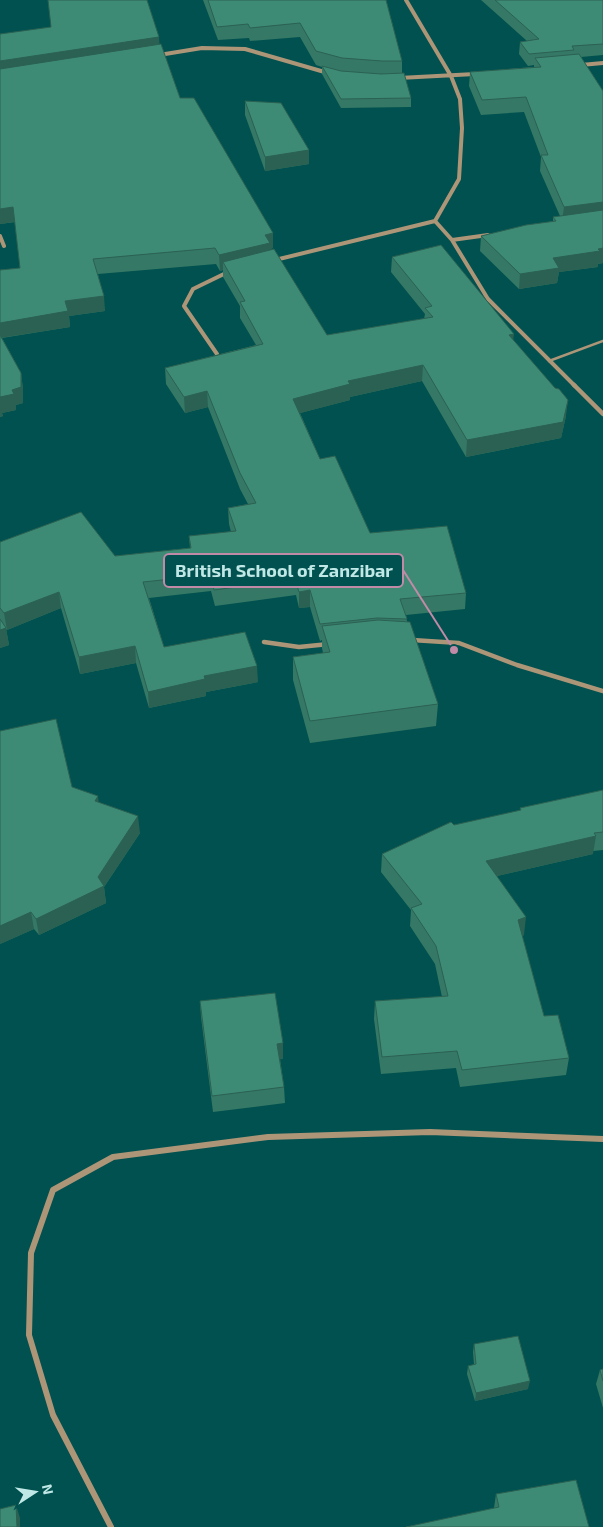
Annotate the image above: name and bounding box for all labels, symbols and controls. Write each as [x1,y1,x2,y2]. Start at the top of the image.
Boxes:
callout: British School of Zanzibar [164,554,403,587]
text: British School of Zanzibar [175,559,393,581]
north arrow [10,1467,60,1517]
text: N [39,1482,58,1496]

